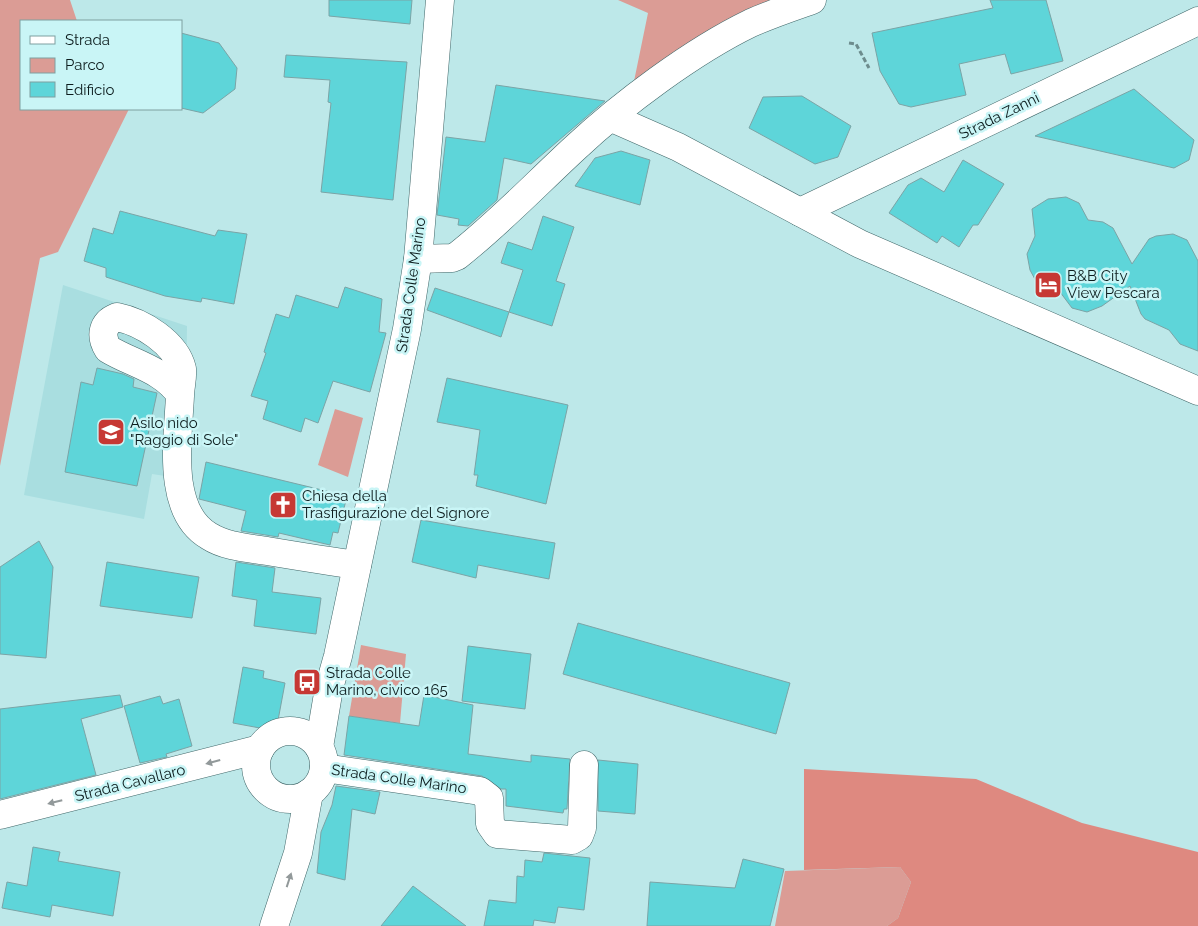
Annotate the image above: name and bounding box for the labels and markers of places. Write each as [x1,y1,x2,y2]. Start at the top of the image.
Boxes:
place label: B&B City View Pescara [1067,267,1160,302]
hotel icon: B&B City View Pescara [1033,270,1063,300]
place label: Asilo nido "Raggio di Sole" [130,414,238,449]
school or university icon: Asilo nido "Raggio di Sole" [96,417,126,447]
place label: Chiesa della Trasfigurazione del Signore [302,487,489,522]
church icon: Chiesa della Trasfigurazione del Signore [268,490,298,520]
place label: Strada Colle Marino, civico 165 [326,664,448,699]
bus stop icon: Strada Colle Marino, civico 165 [292,667,322,697]

